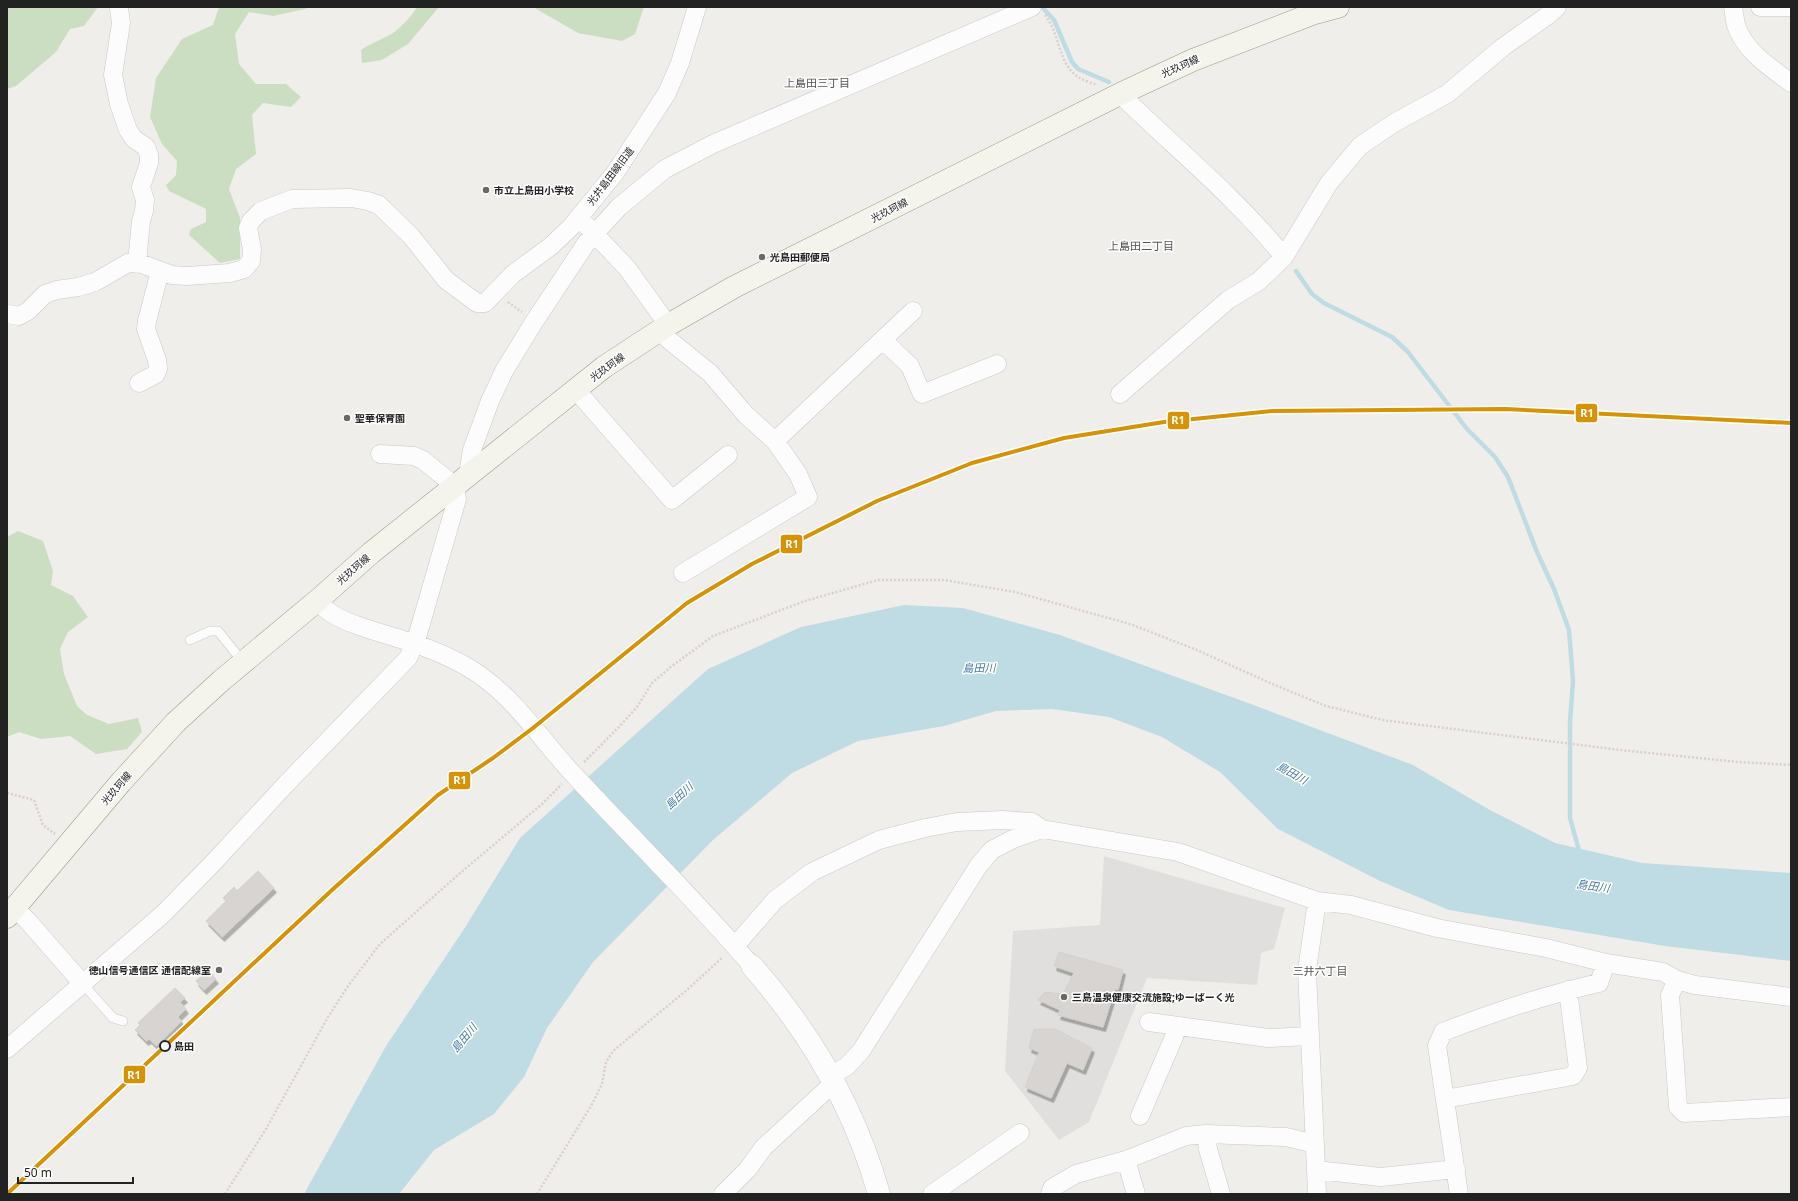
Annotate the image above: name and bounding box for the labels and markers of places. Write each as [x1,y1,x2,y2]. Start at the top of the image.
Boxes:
place label: 市立上島田小学校 [494,183,574,197]
marker: 市立上島田小学校 [481,185,491,195]
place label: 光島田郵便局 [770,250,830,264]
marker: 光島田郵便局 [757,252,767,262]
place label: 聖華保育園 [355,411,405,425]
marker: 聖華保育園 [342,413,352,423]
place label: 徳山信号通信区 通信配線室 [88,963,211,977]
marker: 徳山信号通信区 通信配線室 [214,965,224,975]
place label: 三島温泉健康交流施設;ゆーぱーく光 [1072,990,1235,1004]
marker: 三島温泉健康交流施設;ゆーぱーく光 [1059,992,1069,1002]
place label: 島田 [174,1039,194,1053]
marker: 島田 [159,1040,171,1052]

